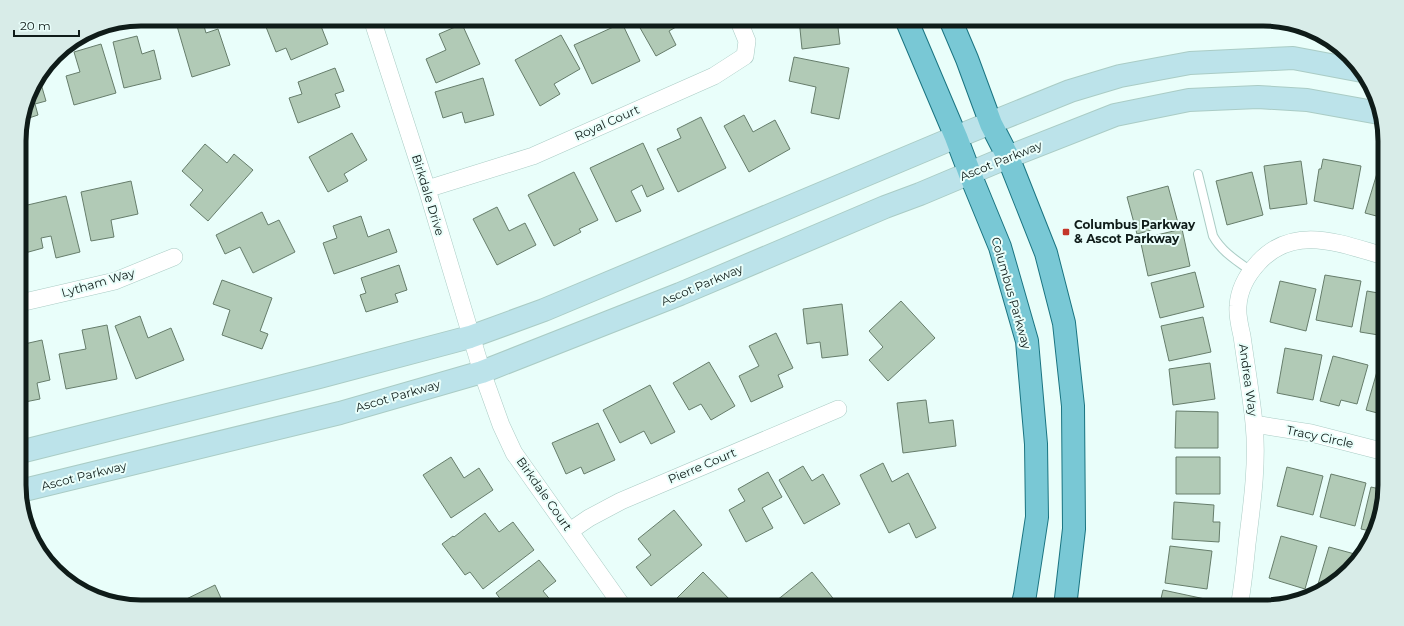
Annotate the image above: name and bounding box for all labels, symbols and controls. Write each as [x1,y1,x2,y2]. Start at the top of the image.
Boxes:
scale bar [14,12,79,38]
text: 20 m [20,18,51,33]
street label: Royal Court [572,102,642,144]
street label: Ascot Parkway [958,137,1045,184]
street label: Birkdale Drive [409,152,448,237]
place label: Columbus Parkway & Ascot Parkway [1074,217,1196,246]
marker: Columbus Parkway & Ascot Parkway [1061,227,1071,237]
street label: Columbus Parkway [988,235,1035,351]
street label: Ascot Parkway [659,260,745,309]
street label: Lytham Way [59,265,137,300]
street label: Andrea Way [1236,343,1261,418]
street label: Ascot Parkway [354,376,442,415]
street label: Tracy Circle [1285,422,1355,451]
street label: Pierre Court [665,444,738,487]
street label: Birkdale Court [513,454,575,534]
street label: Ascot Parkway [40,458,129,493]

